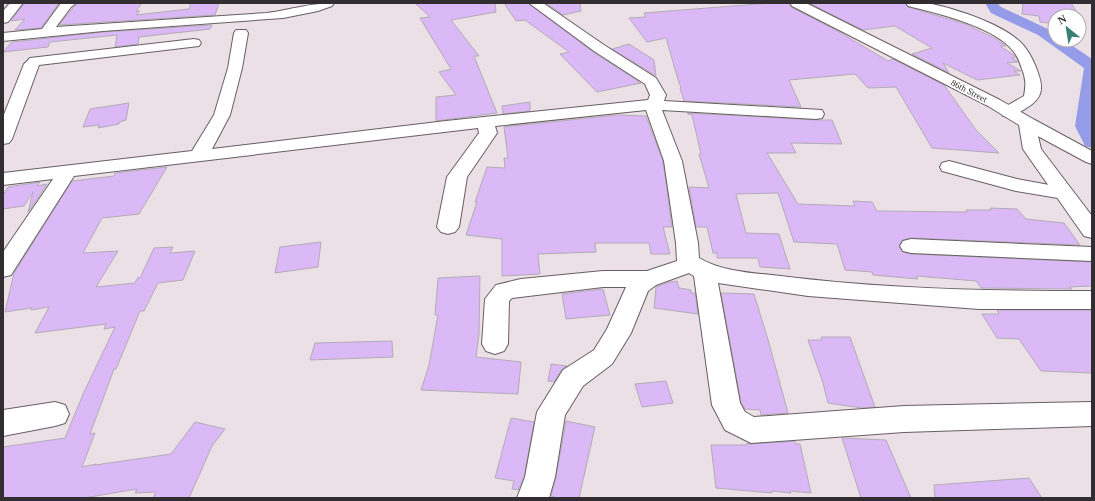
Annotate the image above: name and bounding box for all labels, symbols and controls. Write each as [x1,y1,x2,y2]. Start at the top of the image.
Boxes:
north arrow [1047,8,1087,48]
text: N [1056,12,1068,27]
street label: 86th Street [949,78,989,105]

